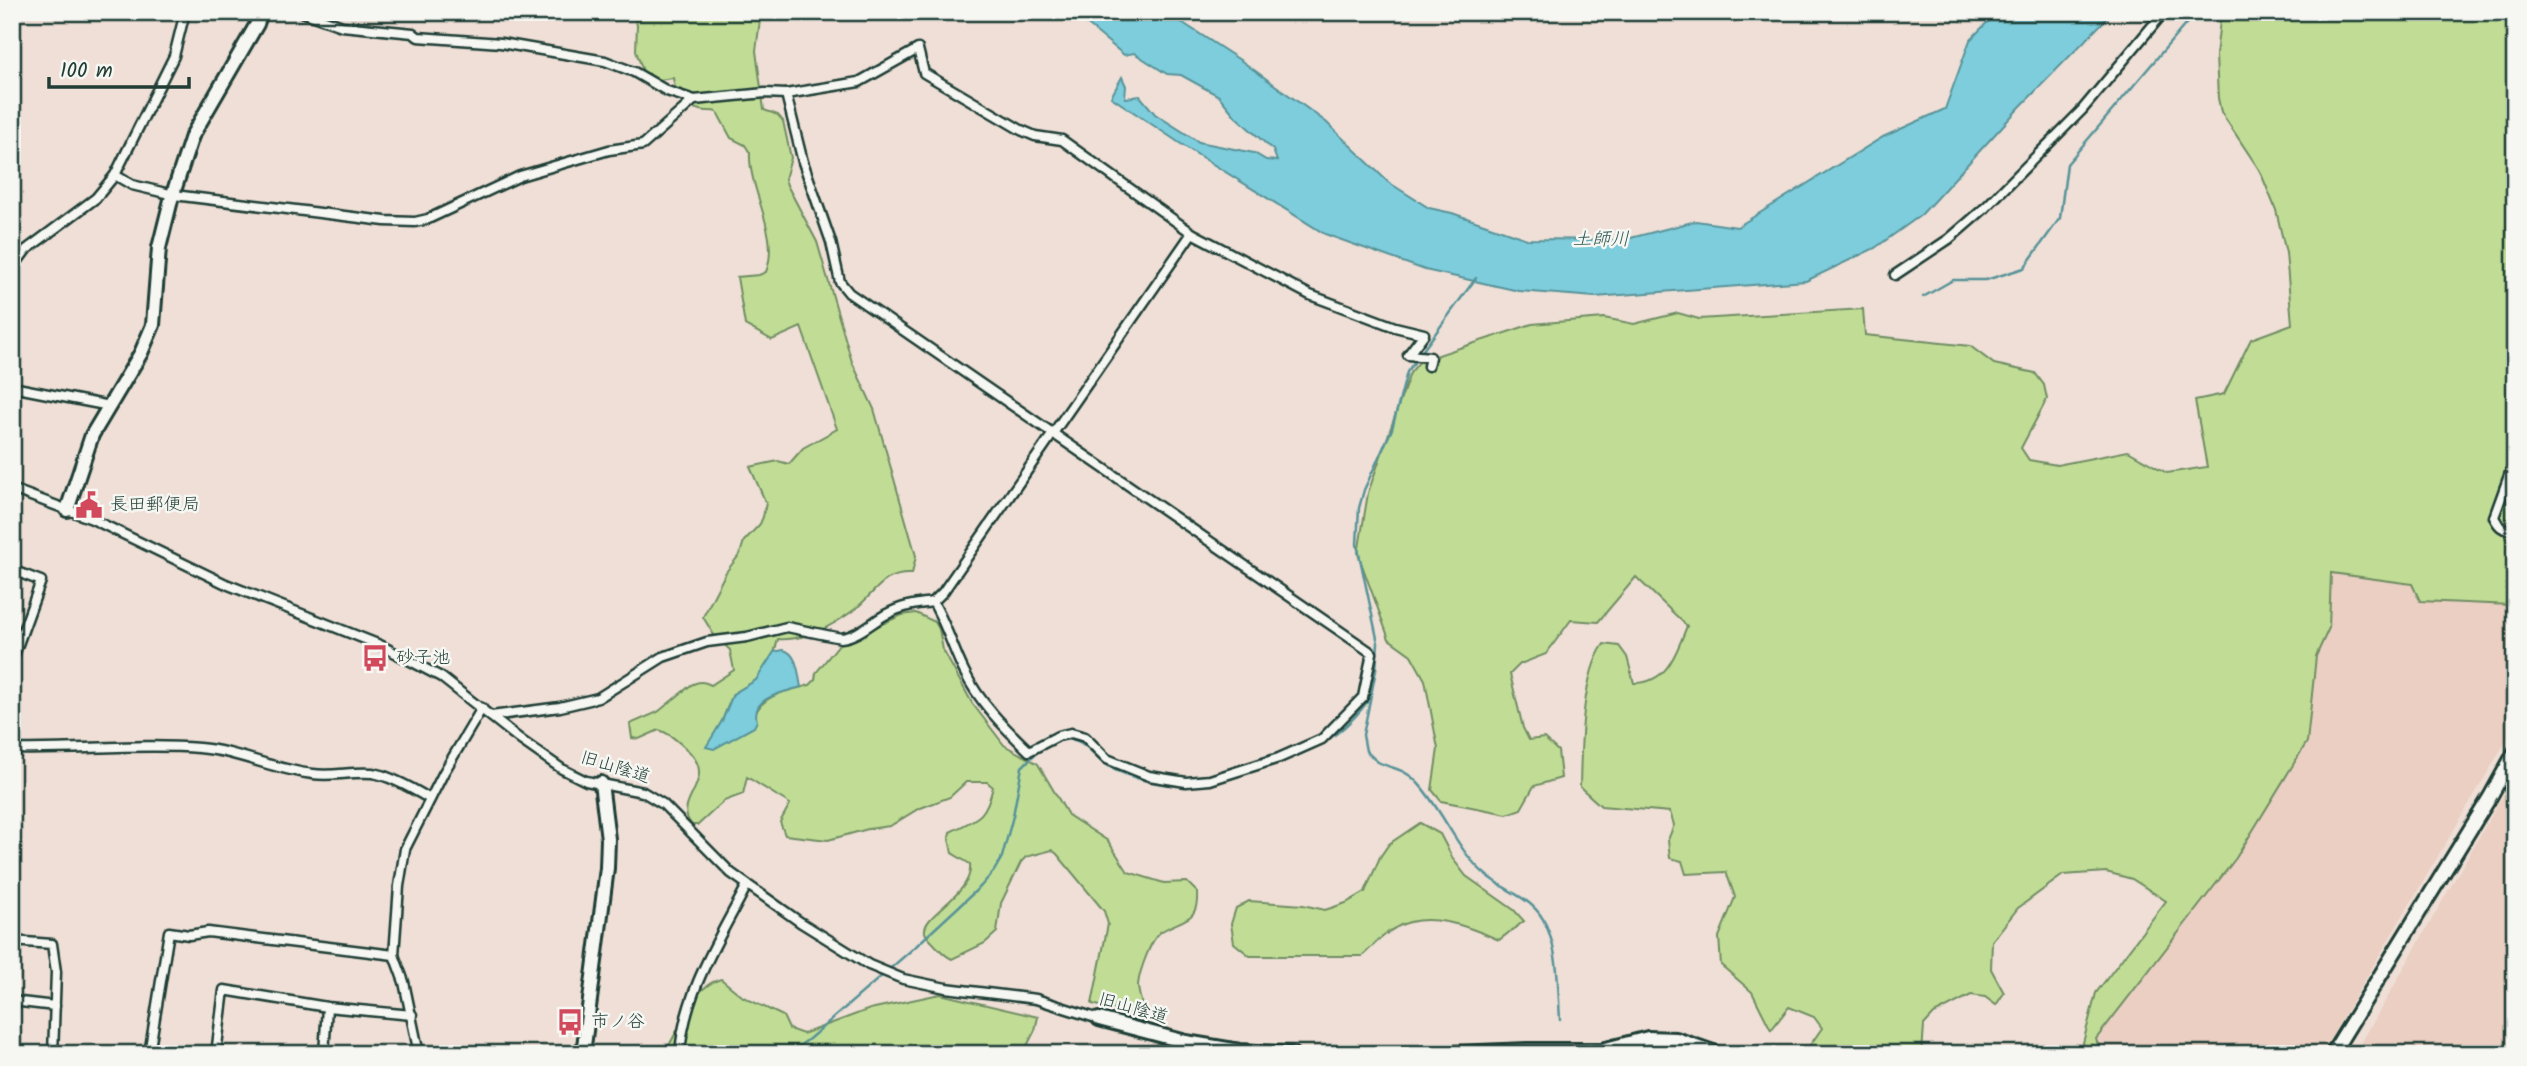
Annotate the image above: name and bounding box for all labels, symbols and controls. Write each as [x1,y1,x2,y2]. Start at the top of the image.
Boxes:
scale bar [49,46,189,90]
text: 100 m [60,55,113,88]
water label: 土師川 [1572,225,1630,255]
public building icon: 長田郵便局 [74,490,104,520]
place label: 長田郵便局 [110,491,200,520]
bus stop icon: 砂子池 [360,643,390,673]
place label: 砂子池 [396,644,450,673]
street label: 旧山陰道 [576,744,654,792]
street label: 旧山陰道 [1094,985,1172,1033]
bus stop icon: 市ノ谷 [555,1007,585,1037]
place label: 市ノ谷 [591,1008,645,1037]

